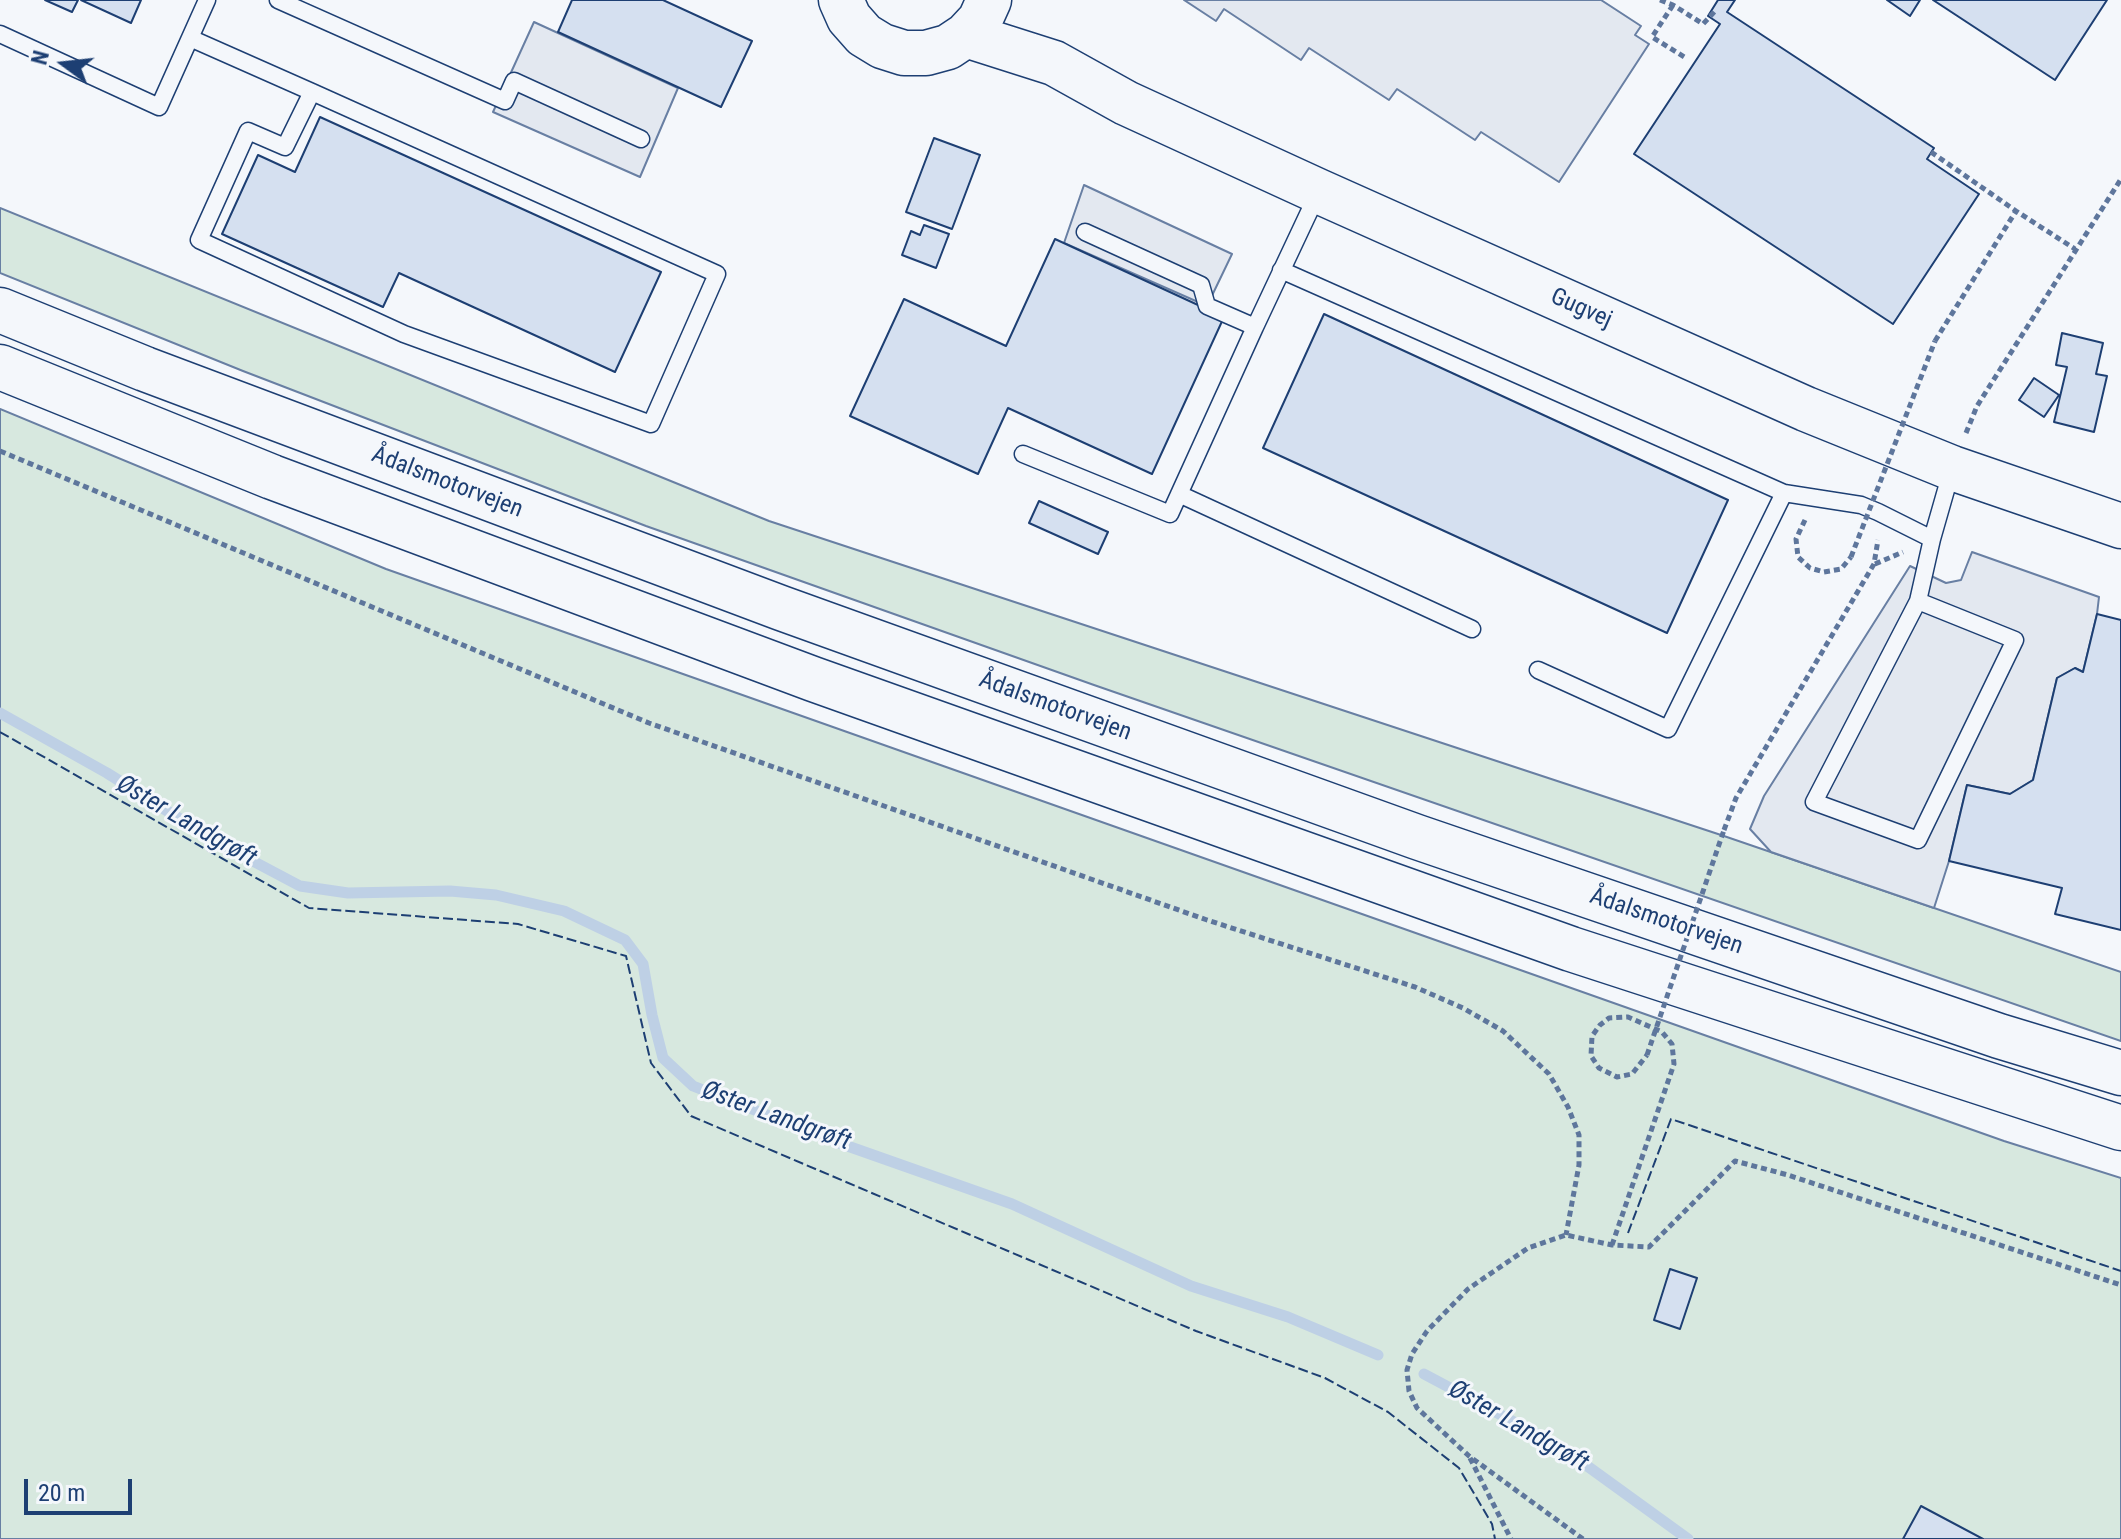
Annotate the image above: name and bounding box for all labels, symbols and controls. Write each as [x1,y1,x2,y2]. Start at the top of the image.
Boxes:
north arrow [24,24,104,104]
text: N [27,48,54,67]
street label: Gugvej [1546,283,1616,335]
street label: Ådalsmotorvejen [367,441,527,525]
street label: Ådalsmotorvejen [975,666,1135,748]
water label: Øster Landgrøft [110,769,262,875]
street label: Ådalsmotorvejen [1586,882,1746,962]
water label: Øster Landgrøft [697,1076,855,1158]
water label: Øster Landgrøft [1442,1374,1594,1480]
scale bar [28,1463,136,1513]
text: 20 m [38,1479,85,1507]

